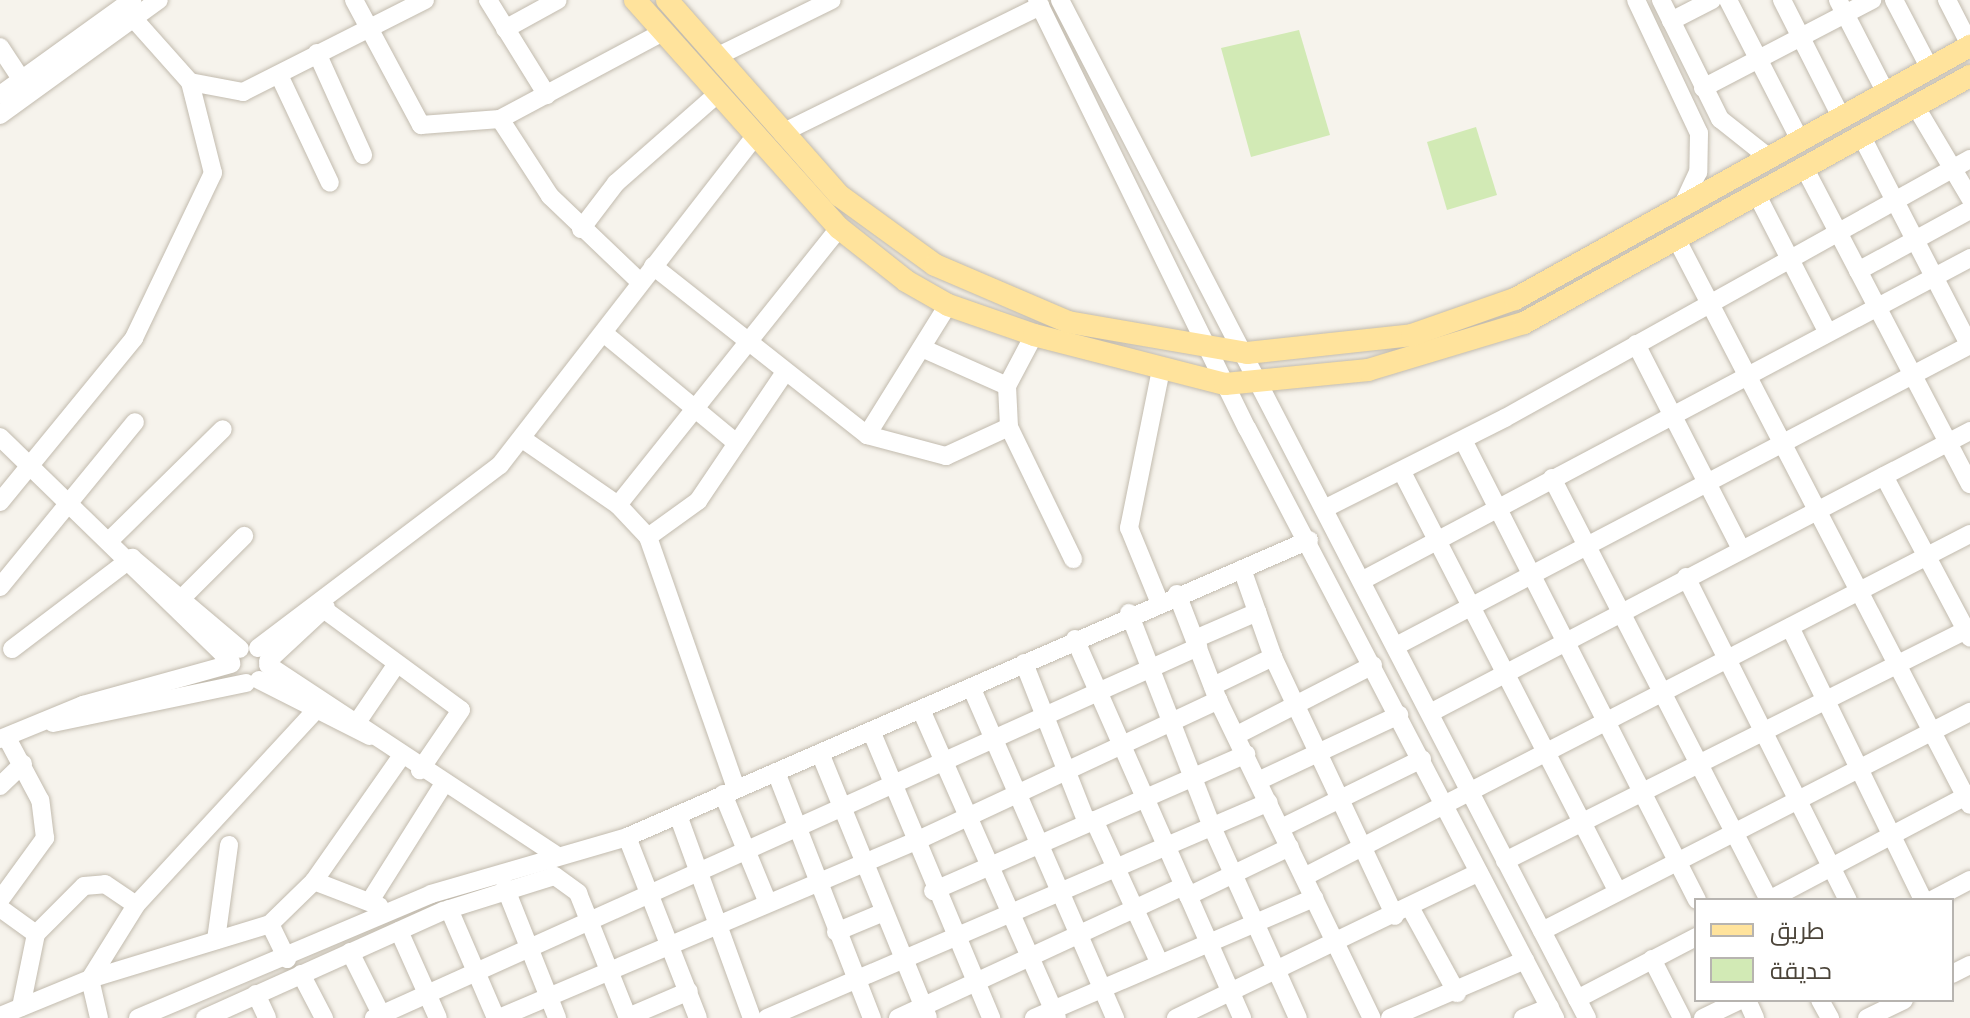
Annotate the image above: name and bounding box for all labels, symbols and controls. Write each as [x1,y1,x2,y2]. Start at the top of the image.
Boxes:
legend [1694,898,1954,1002]
text: طريق [1770,917,1825,944]
text: حديقة [1770,957,1832,984]

